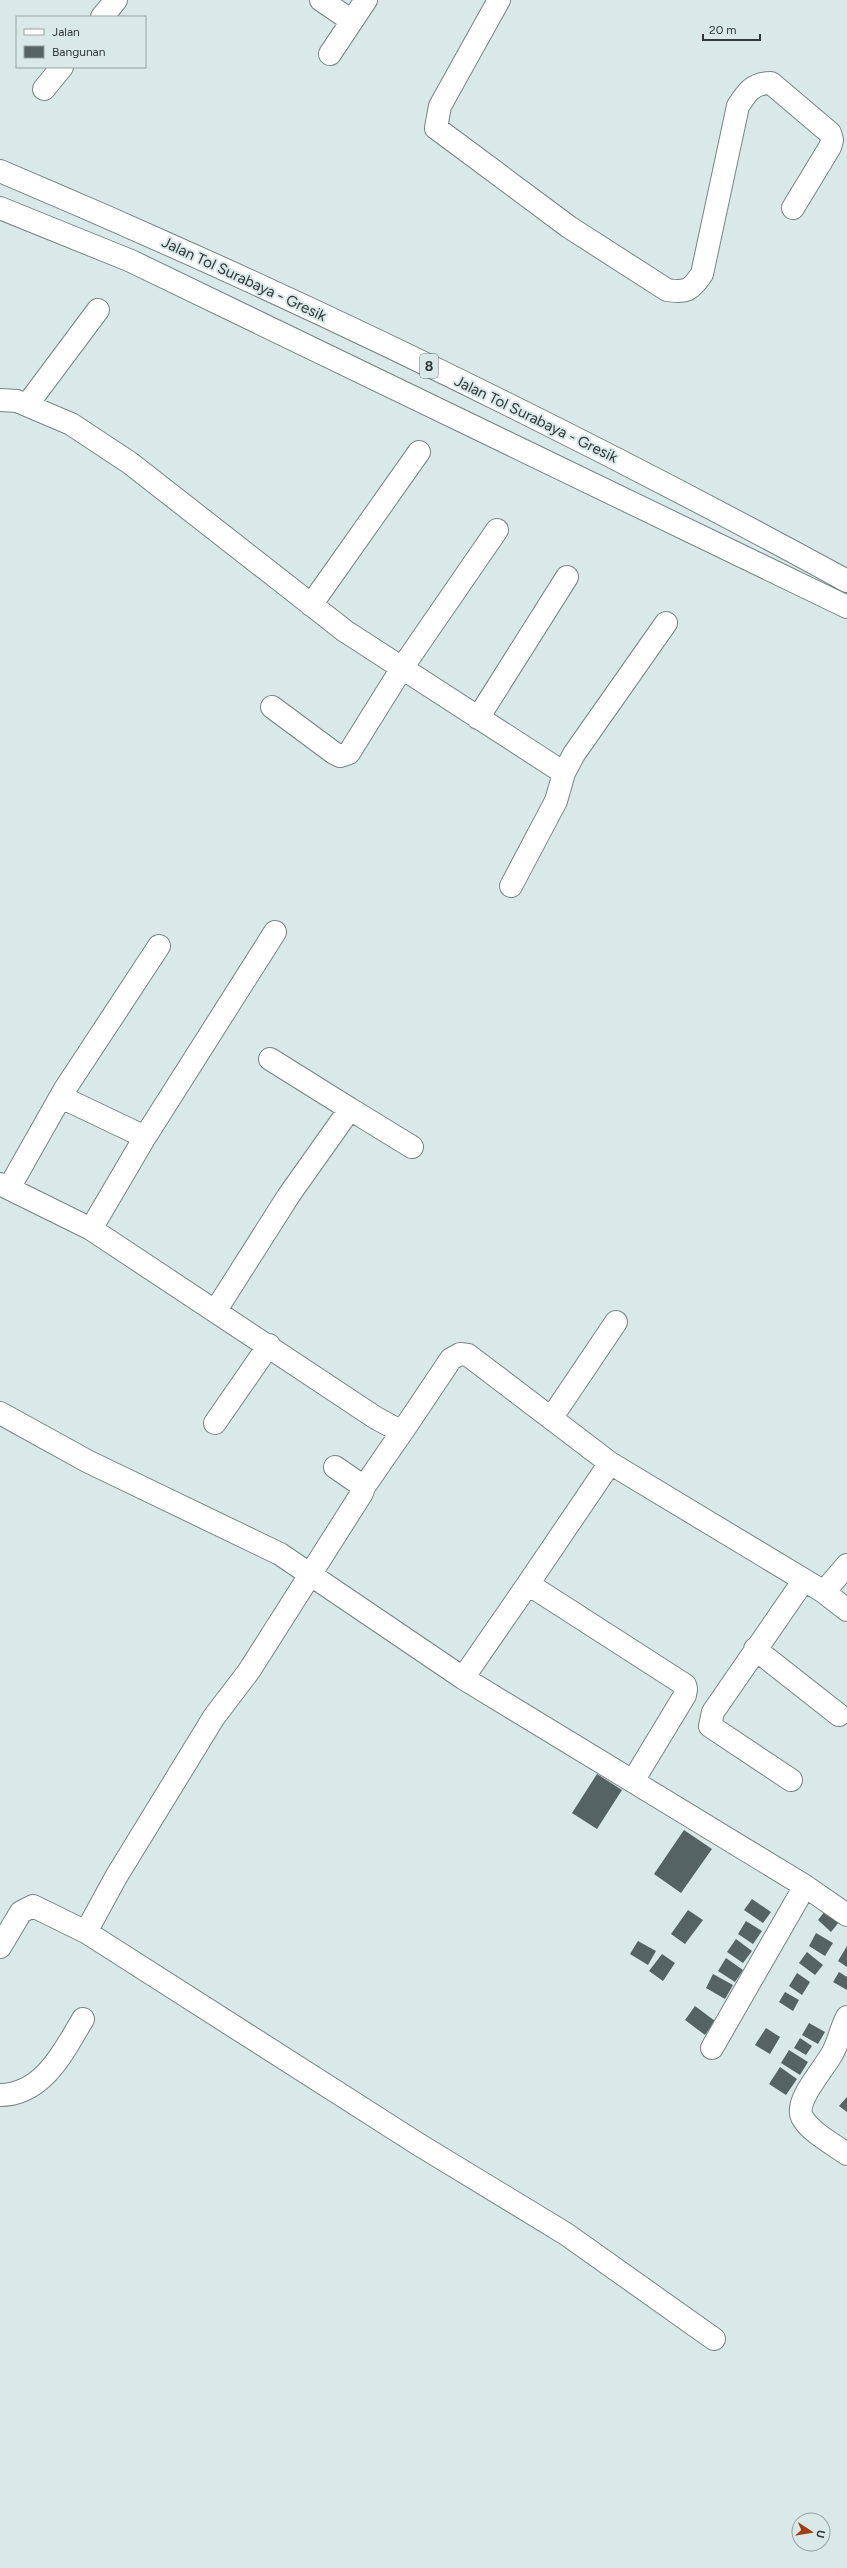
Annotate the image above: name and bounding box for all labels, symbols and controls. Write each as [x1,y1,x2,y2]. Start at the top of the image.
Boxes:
legend [16,16,146,68]
scale bar [703,16,760,42]
text: 20 m [709,23,737,37]
text: Jalan [52,25,80,39]
text: Bangunan [52,45,106,59]
street label: Jalan Tol Surabaya - Gresik [159,233,330,325]
road number: 8 [420,354,438,378]
street label: Jalan Tol Surabaya - Gresik [451,372,621,467]
north arrow [791,2512,831,2552]
text: U [813,2529,827,2539]

